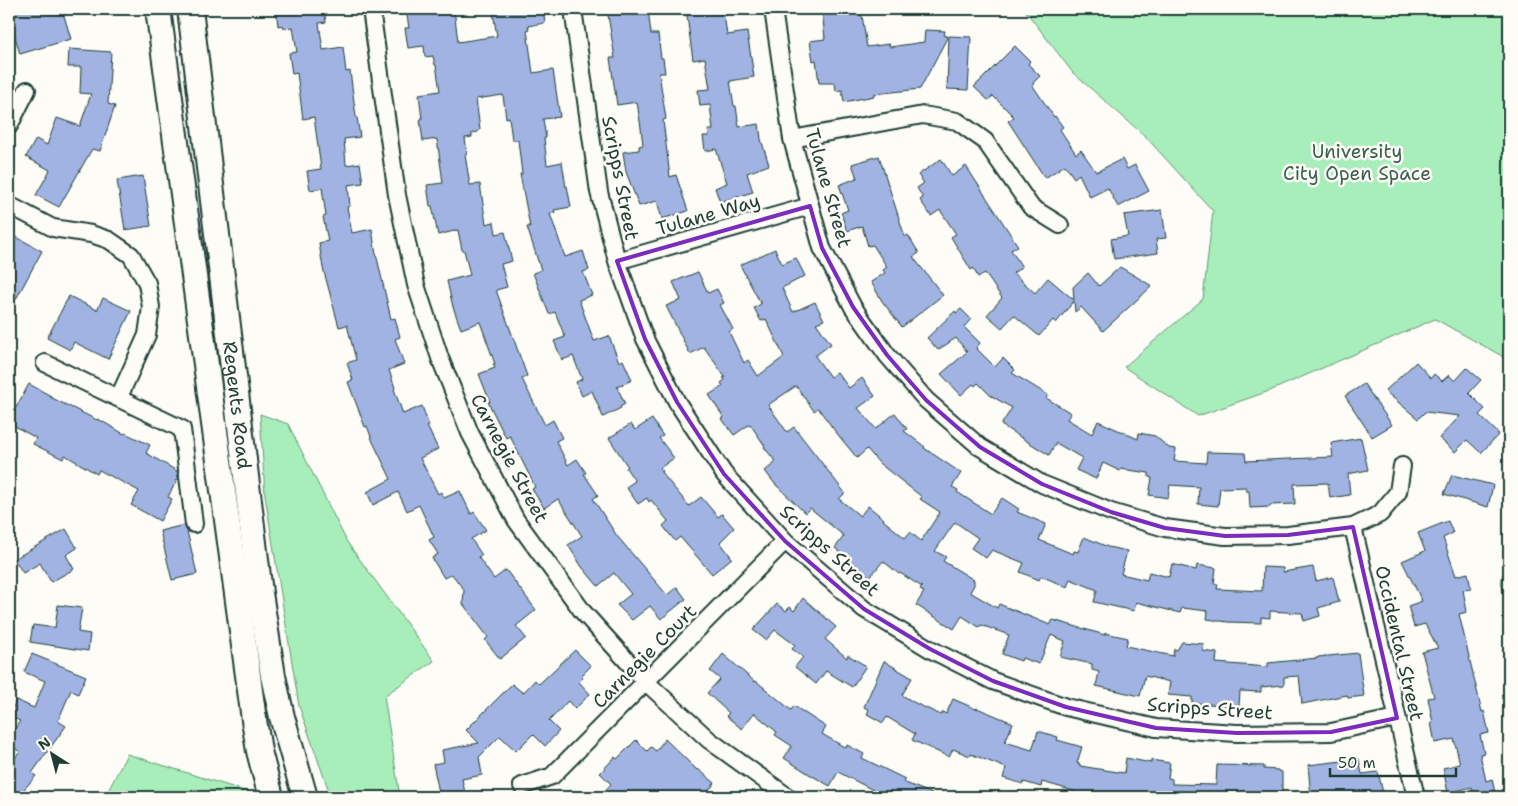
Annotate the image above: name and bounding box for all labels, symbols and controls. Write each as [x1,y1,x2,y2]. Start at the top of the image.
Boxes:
street label: Scripps Street [596,114,645,242]
street label: Tulane Street [800,126,857,251]
park label: University City Open Space [1283,139,1431,186]
street label: Tulane Way [653,188,763,241]
street label: Regents Road [217,340,257,471]
street label: Carnegie Street [465,389,554,527]
street label: Scripps Street [774,499,885,602]
street label: Occidental Street [1369,563,1430,723]
street label: Carnegie Court [587,599,702,714]
street label: Scripps Street [1146,692,1274,725]
north arrow [28,728,78,778]
text: N [35,733,54,754]
scale bar [1330,746,1457,778]
text: 50 m [1338,753,1376,773]

